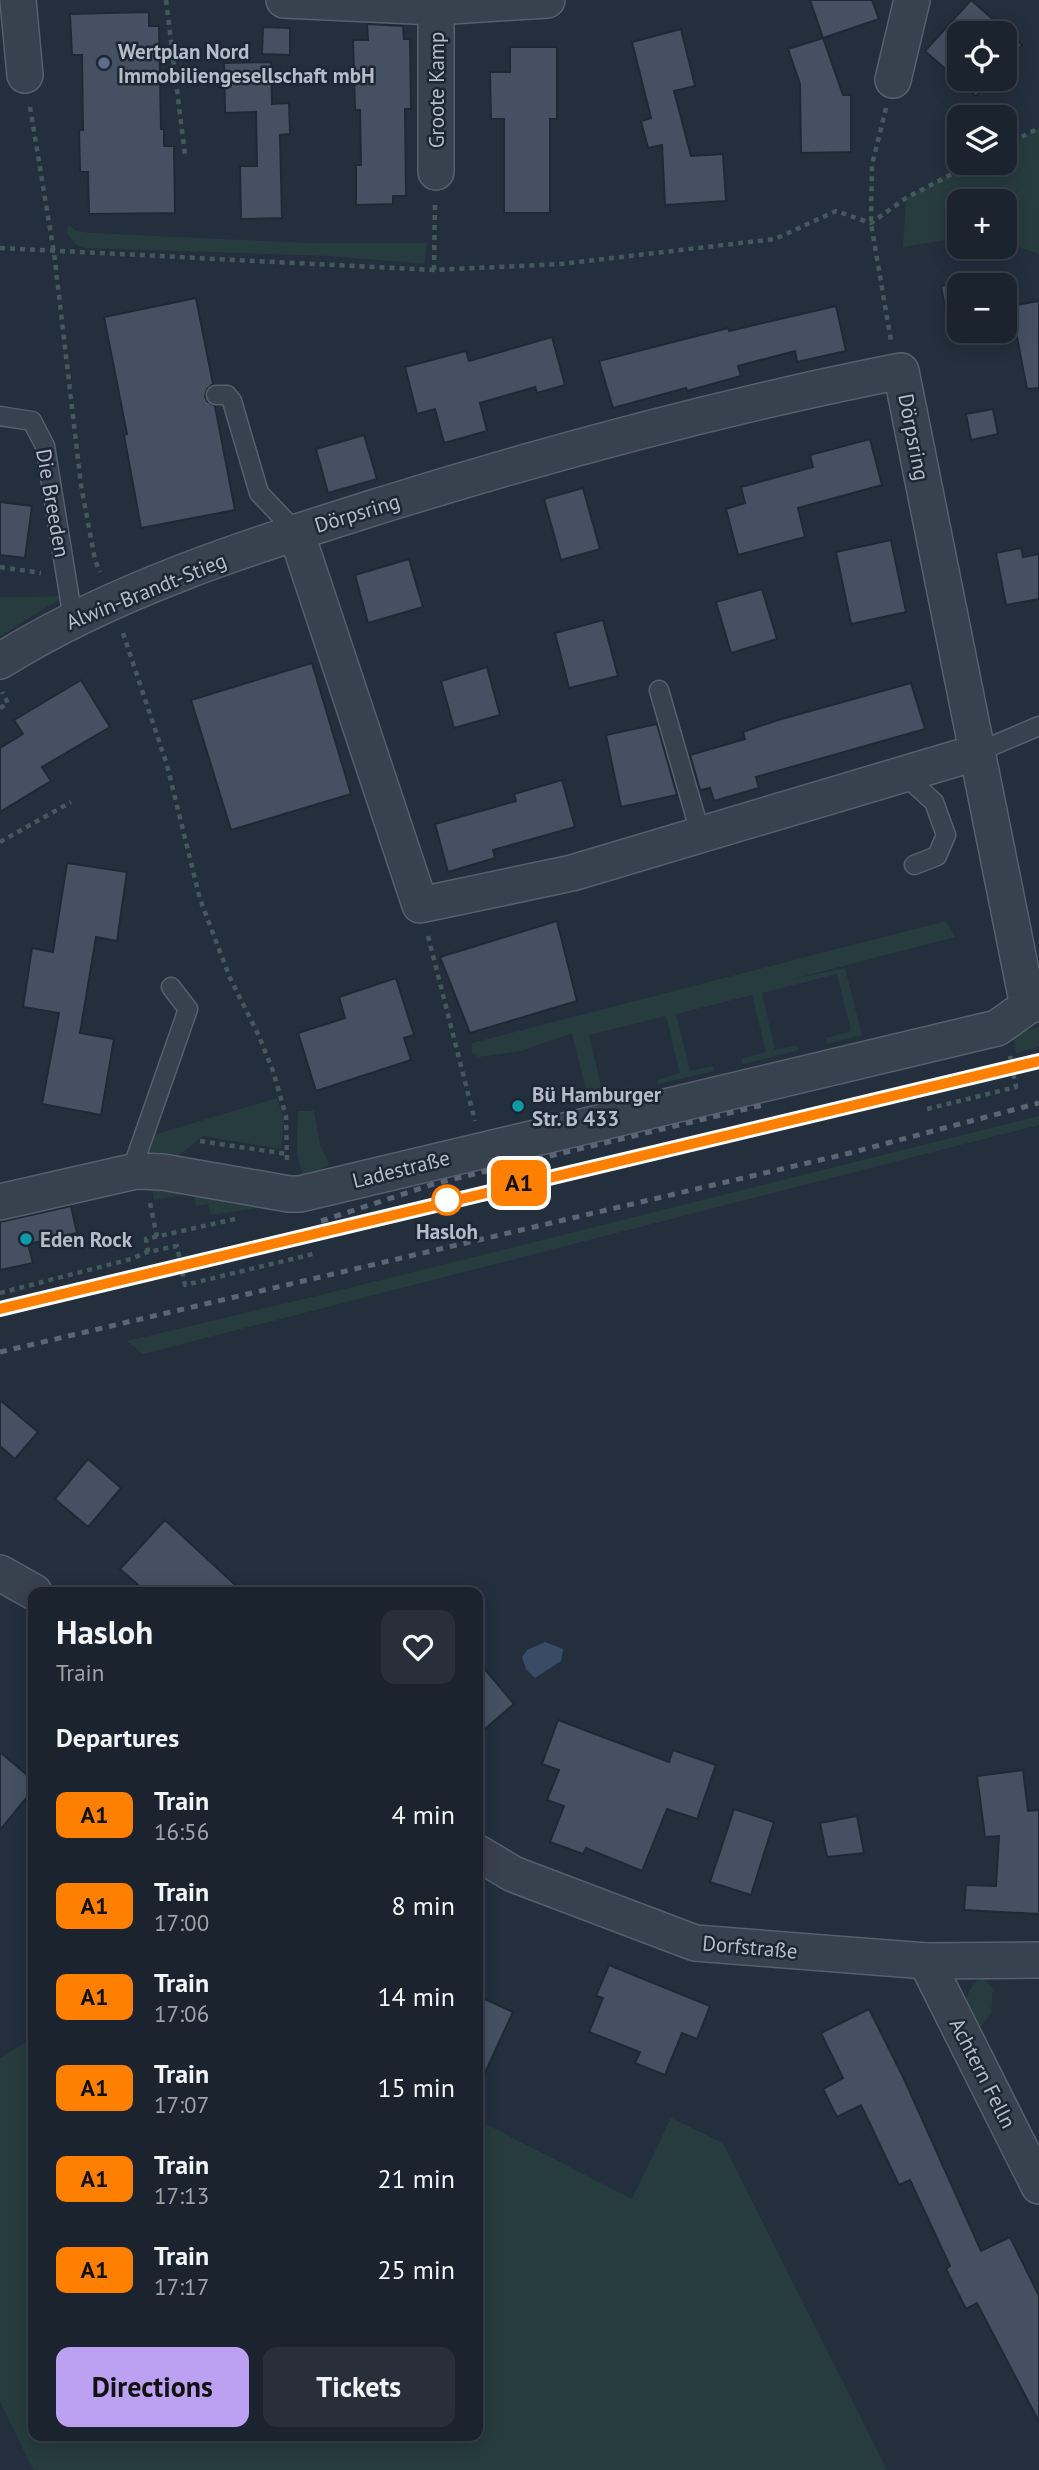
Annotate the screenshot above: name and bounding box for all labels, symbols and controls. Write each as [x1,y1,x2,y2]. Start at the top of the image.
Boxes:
map controls [947,21,1017,343]
button: locate [947,21,1017,91]
street label: Groote Kamp [423,32,450,148]
place label: Wertplan Nord Immobiliengesellschaft mbH [118,38,375,89]
marker: Wertplan Nord Immobiliengesellschaft mbH [96,55,112,71]
button: layers [947,105,1017,175]
button: + [947,189,1017,259]
button: − [947,273,1017,343]
street label: Dörpsring [892,391,936,483]
street label: Die Breeden [30,447,76,559]
street label: Dörpsring [311,487,403,539]
street label: Alwin-Brandt-Stieg [62,546,230,636]
place label: Bü Hamburger Str. B 433 [532,1081,662,1132]
marker: Bü Hamburger Str. B 433 [510,1098,526,1114]
street label: Ladestraße [349,1144,453,1194]
line badge: A1 [488,1160,550,1206]
text: A1 [505,1167,533,1198]
marker: Hasloh [432,1185,462,1215]
place label: Hasloh [416,1218,478,1245]
place label: Eden Rock [40,1226,133,1253]
marker: Eden Rock [18,1231,34,1247]
text: Hasloh [56,1610,153,1653]
button: heart [381,1610,455,1684]
text: Train [56,1658,104,1687]
text: Departures [56,1721,179,1754]
text: Train [154,1784,209,1817]
text: 4 min [392,1798,455,1831]
text: A1 [80,1799,109,1830]
text: 16:56 [154,1817,209,1846]
text: Train [154,1875,209,1908]
text: 8 min [392,1889,455,1922]
text: A1 [80,1890,109,1921]
text: 17:00 [154,1908,209,1937]
street label: Dorfstraße [701,1929,799,1965]
text: Train [154,1966,209,1999]
text: 14 min [377,1980,455,2013]
text: A1 [80,1981,109,2012]
text: 17:06 [154,1999,209,2028]
street label: Achtern Felln [944,2013,1022,2133]
text: Train [154,2057,209,2090]
text: 15 min [377,2071,455,2104]
text: A1 [80,2072,109,2103]
text: 17:07 [154,2090,209,2119]
text: Train [154,2148,209,2181]
text: 21 min [377,2162,455,2195]
text: A1 [80,2163,109,2194]
text: 17:13 [154,2181,209,2210]
text: Train [154,2239,209,2272]
text: 25 min [377,2253,455,2286]
text: A1 [80,2254,109,2285]
text: 17:17 [154,2272,209,2301]
button: Directions [56,2347,249,2427]
button: Tickets [263,2347,455,2427]

